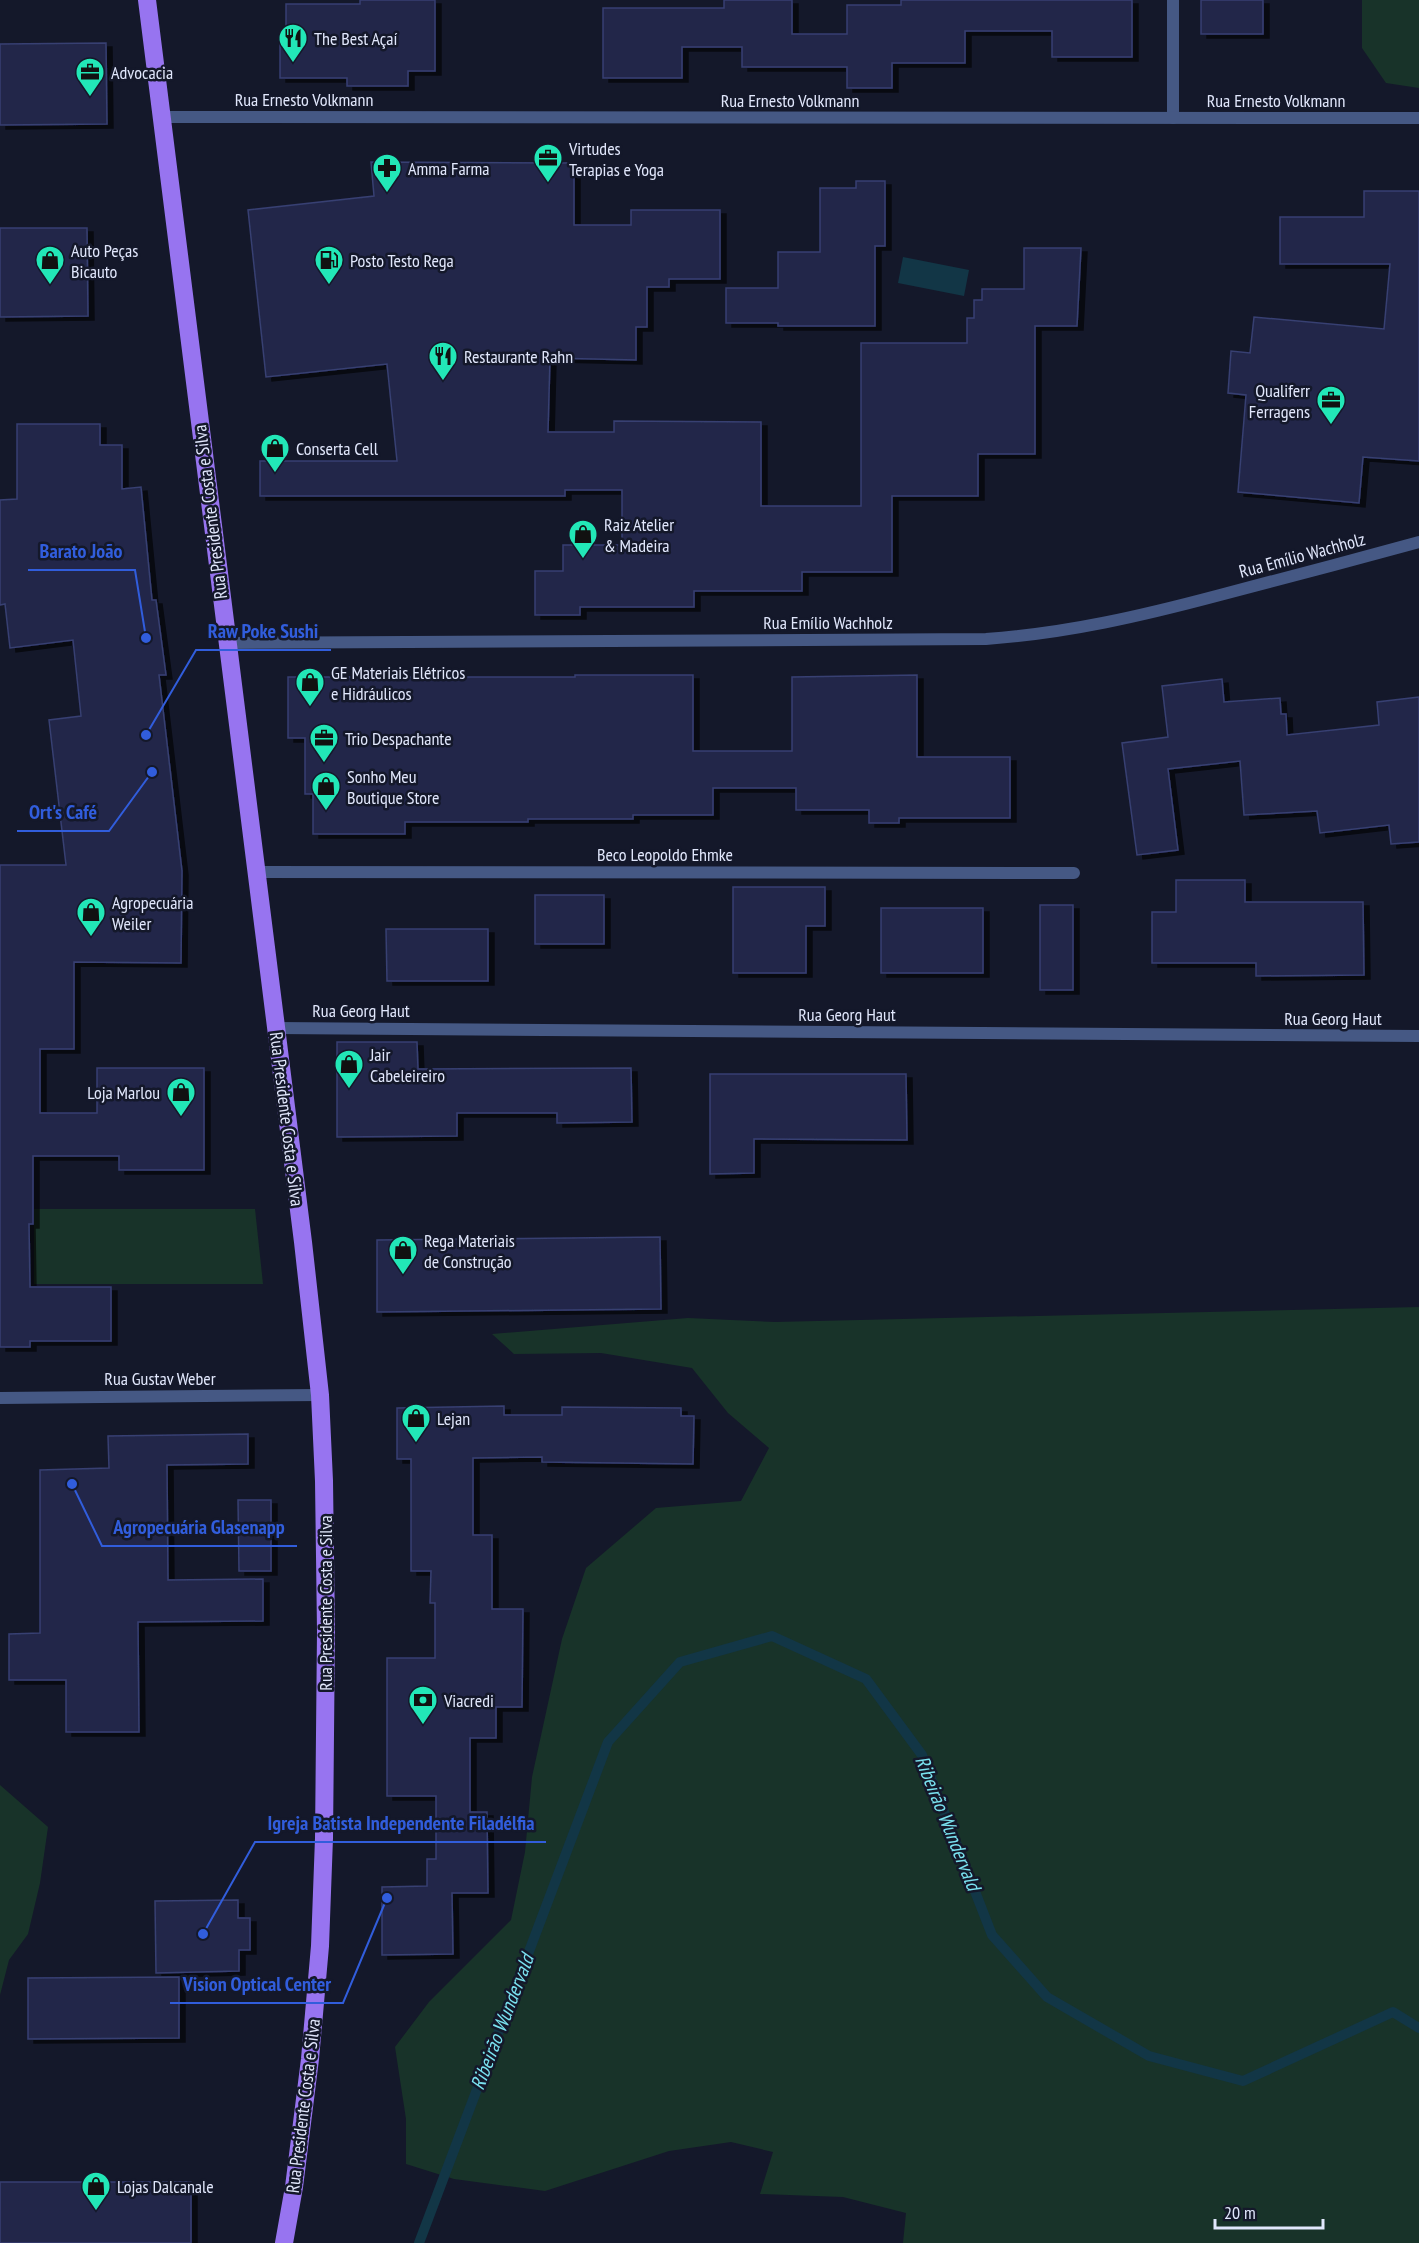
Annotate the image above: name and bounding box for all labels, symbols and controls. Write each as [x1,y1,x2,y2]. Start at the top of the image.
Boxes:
restaurant icon: The Best Açaí [277,22,309,64]
place label: The Best Açaí [314,27,397,50]
office icon: Advocacia [74,56,106,98]
place label: Advocacia [111,61,173,84]
street label: Rua Ernesto Volkmann [235,88,373,111]
street label: Rua Ernesto Volkmann [721,89,859,112]
street label: Rua Ernesto Volkmann [1207,89,1345,112]
place label: Virtudes Terapias e Yoga [568,137,664,181]
office icon: Virtudes Terapias e Yoga [532,142,564,184]
pharmacy icon: Amma Farma [371,152,403,194]
place label: Amma Farma [408,157,489,180]
place label: Auto Peças Bicauto [71,239,138,283]
shop icon: Auto Peças Bicauto [34,244,66,286]
fuel station icon: Posto Testo Rega [313,244,345,286]
place label: Posto Testo Rega [350,249,454,272]
restaurant icon: Restaurante Rahn [427,340,459,382]
place label: Restaurante Rahn [464,345,573,368]
place label: Qualiferr Ferragens [1249,379,1310,423]
office icon: Qualiferr Ferragens [1315,384,1347,426]
street label: Rua Presidente Costa e Silva [188,424,232,600]
shop icon: Conserta Cell [259,432,291,474]
place label: Conserta Cell [296,437,379,460]
place label: Raiz Atelier & Madeira [604,513,674,557]
shop icon: Raiz Atelier & Madeira [567,518,599,560]
street label: Rua Emílio Wachholz [1236,527,1368,583]
callout: Barato João [28,532,135,570]
text: Barato João [40,538,123,564]
street label: Rua Emílio Wachholz [763,611,893,634]
callout: Raw Poke Sushi [196,612,331,650]
text: Raw Poke Sushi [208,618,318,644]
place label: GE Materiais Elétricos e Hidráulicos [331,661,465,705]
shop icon: GE Materiais Elétricos e Hidráulicos [294,666,326,708]
office icon: Trio Despachante [308,722,340,764]
place label: Trio Despachante [345,727,452,750]
place label: Sonho Meu Boutique Store [347,765,439,809]
shop icon: Sonho Meu Boutique Store [310,770,342,812]
callout: Ort's Café [17,793,109,831]
text: Ort's Café [29,799,97,825]
street label: Beco Leopoldo Ehmke [597,843,733,866]
place label: Agropecuária Weiler [112,891,193,935]
shop icon: Agropecuária Weiler [75,896,107,938]
street label: Rua Georg Haut [312,999,410,1022]
street label: Rua Georg Haut [798,1003,896,1026]
street label: Rua Georg Haut [1284,1007,1382,1030]
street label: Rua Presidente Costa e Silva [265,1031,309,1207]
place label: Jair Cabeleireiro [369,1043,445,1087]
shop icon: Jair Cabeleireiro [333,1048,365,1090]
shop icon: Loja Marlou [165,1076,197,1118]
place label: Loja Marlou [87,1081,160,1104]
place label: Rega Materiais de Construção [424,1229,515,1273]
shop icon: Rega Materiais de Construção [387,1234,419,1276]
street label: Rua Gustav Weber [104,1367,216,1390]
shop icon: Lejan [400,1402,432,1444]
place label: Lejan [437,1407,470,1430]
callout: Agropecuária Glasenapp [102,1508,297,1546]
text: Agropecuária Glasenapp [112,1514,285,1540]
street label: Rua Presidente Costa e Silva [314,1515,337,1691]
bank icon: Viacredi [407,1684,439,1726]
place label: Viacredi [443,1689,494,1712]
water label: Ribeirão Wundervald [909,1752,988,1896]
callout: Igreja Batista Independente Filadélfia [255,1804,546,1842]
text: Igreja Batista Independente Filadélfia [268,1810,534,1836]
water label: Ribeirão Wundervald [464,1948,541,2093]
callout: Vision Optical Center [170,1965,343,2003]
text: Vision Optical Center [182,1971,331,1997]
street label: Rua Presidente Costa e Silva [281,2018,325,2194]
shop icon: Lojas Dalcanale [80,2170,112,2212]
place label: Lojas Dalcanale [117,2175,214,2198]
scale bar [1215,2192,1323,2230]
text: 20 m [1224,2201,1256,2224]

